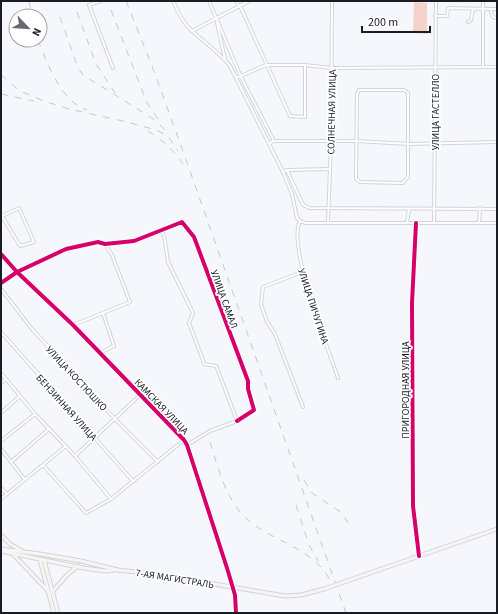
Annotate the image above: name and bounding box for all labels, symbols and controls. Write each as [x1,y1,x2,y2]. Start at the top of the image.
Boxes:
north arrow [8,8,48,48]
scale bar [362,8,430,34]
text: 200 m [368,14,398,31]
text: N [28,26,45,39]
street label: СОЛНЕЧНАЯ УЛИЦА [324,69,340,155]
street label: УЛИЦА ГАСТЕЛЛО [429,73,443,150]
street label: УЛИЦА ПИЧУГИНА [294,267,332,347]
street label: УЛИЦА САМАЛ [207,268,241,331]
street label: ПРИГОРОДНАЯ УЛИЦА [399,341,413,439]
street label: УЛИЦА КОСТЮШКО [42,343,110,415]
street label: БЕНЗИННАЯ УЛИЦА [33,371,100,444]
street label: КАМСКАЯ УЛИЦА [131,376,192,438]
street label: 7-АЯ МАГИСТРАЛЬ [135,566,215,592]

